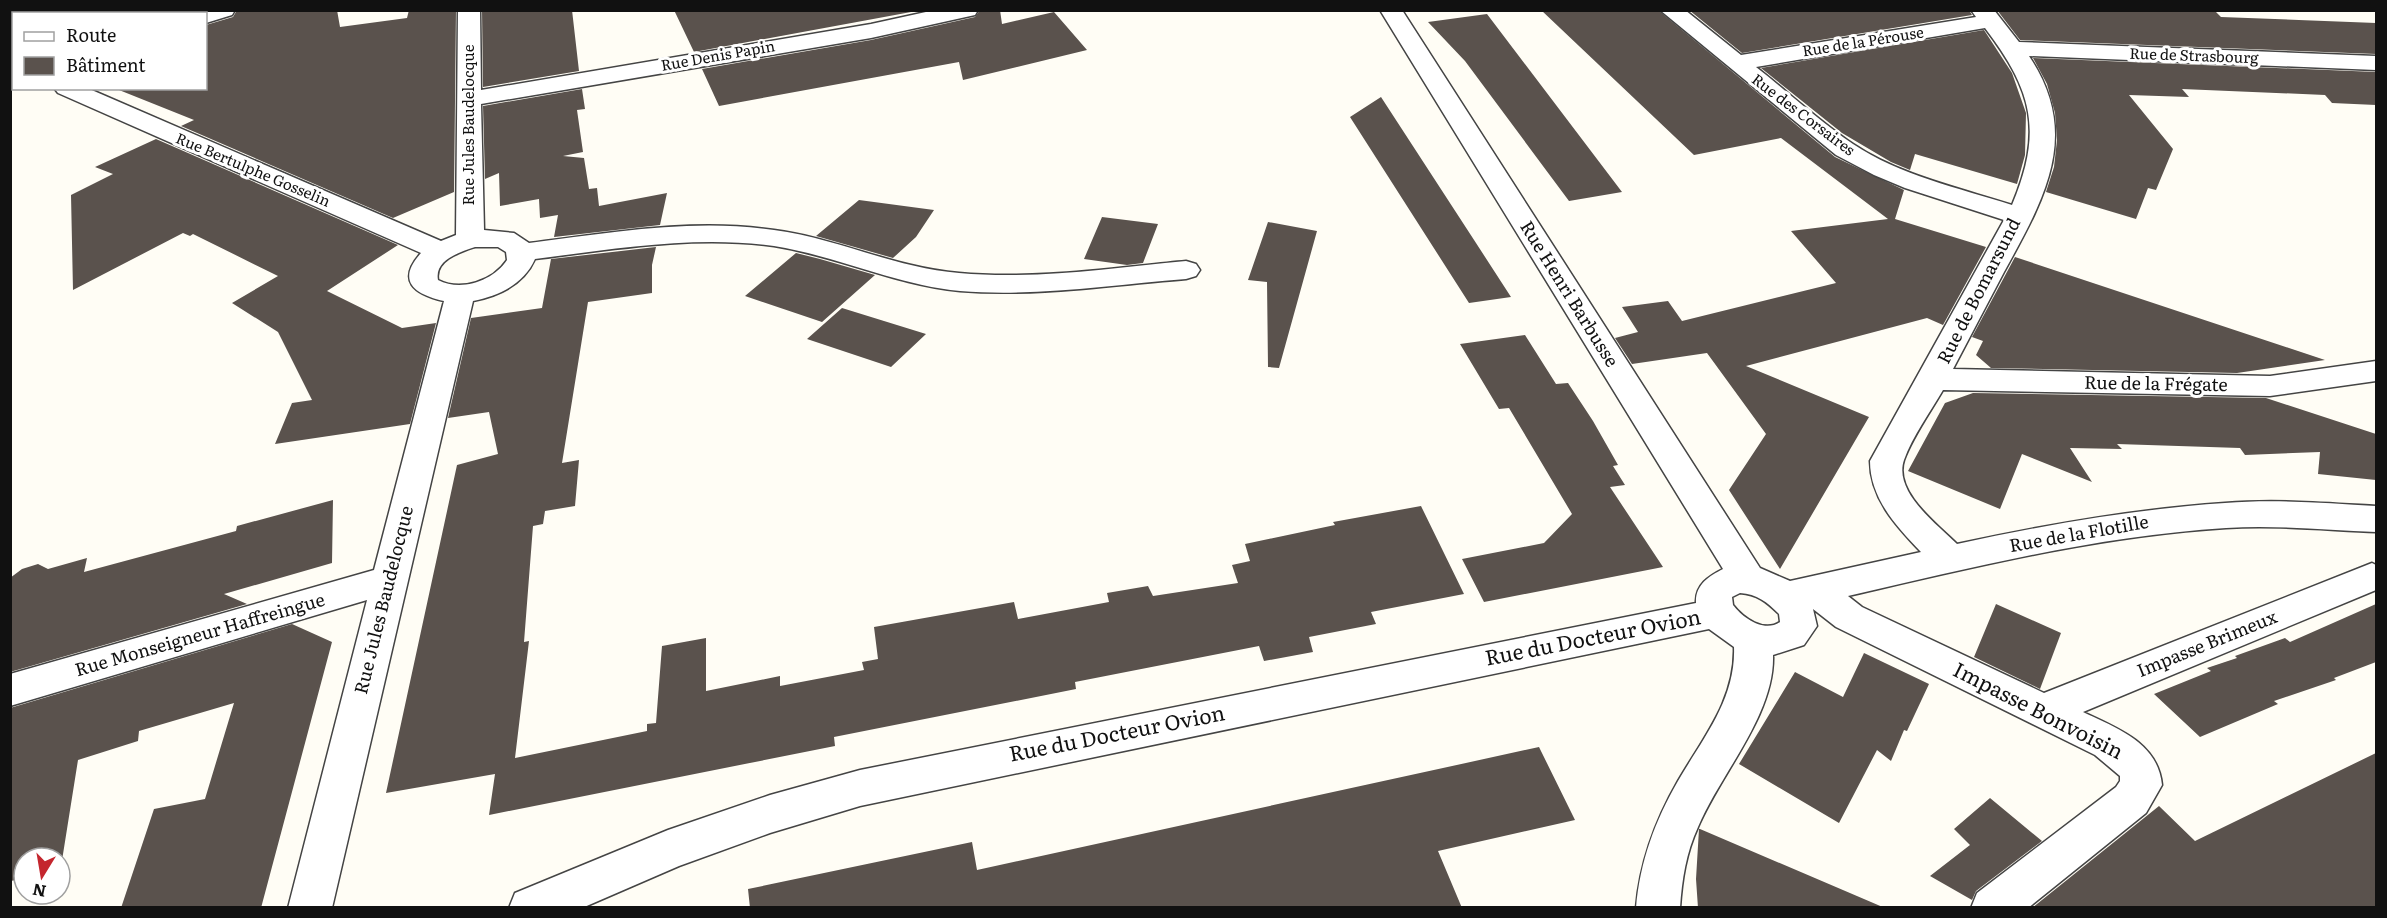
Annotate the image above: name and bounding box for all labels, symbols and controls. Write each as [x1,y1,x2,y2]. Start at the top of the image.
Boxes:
legend [12,12,207,90]
street label: Rue de la Pérouse [1800,20,1925,61]
text: Route [66,21,116,48]
street label: Rue Denis Papin [659,33,777,76]
street label: Rue de Strasbourg [2129,41,2260,68]
street label: Rue Jules Baudelocque [456,44,479,206]
text: Bâtiment [66,51,146,78]
street label: Rue des Corsaires [1747,67,1861,160]
street label: Rue Bertulphe Gosselin [173,126,335,212]
street label: Rue de Bomarsund [1929,213,2026,368]
street label: Rue Henri Barbusse [1514,215,1626,372]
street label: Rue de la Frégate [2084,368,2228,397]
street label: Rue Jules Baudelocque [346,503,419,697]
street label: Rue de la Flotille [2007,507,2151,558]
street label: Rue Monseigneur Haffreingue [72,585,328,682]
street label: Rue du Docteur Ovion [1482,599,1703,672]
street label: Impasse Brimeux [2132,602,2281,683]
street label: Impasse Bonvoisin [1949,652,2130,765]
street label: Rue du Docteur Ovion [1006,695,1227,768]
north arrow [12,846,72,906]
text: N [30,879,48,905]

